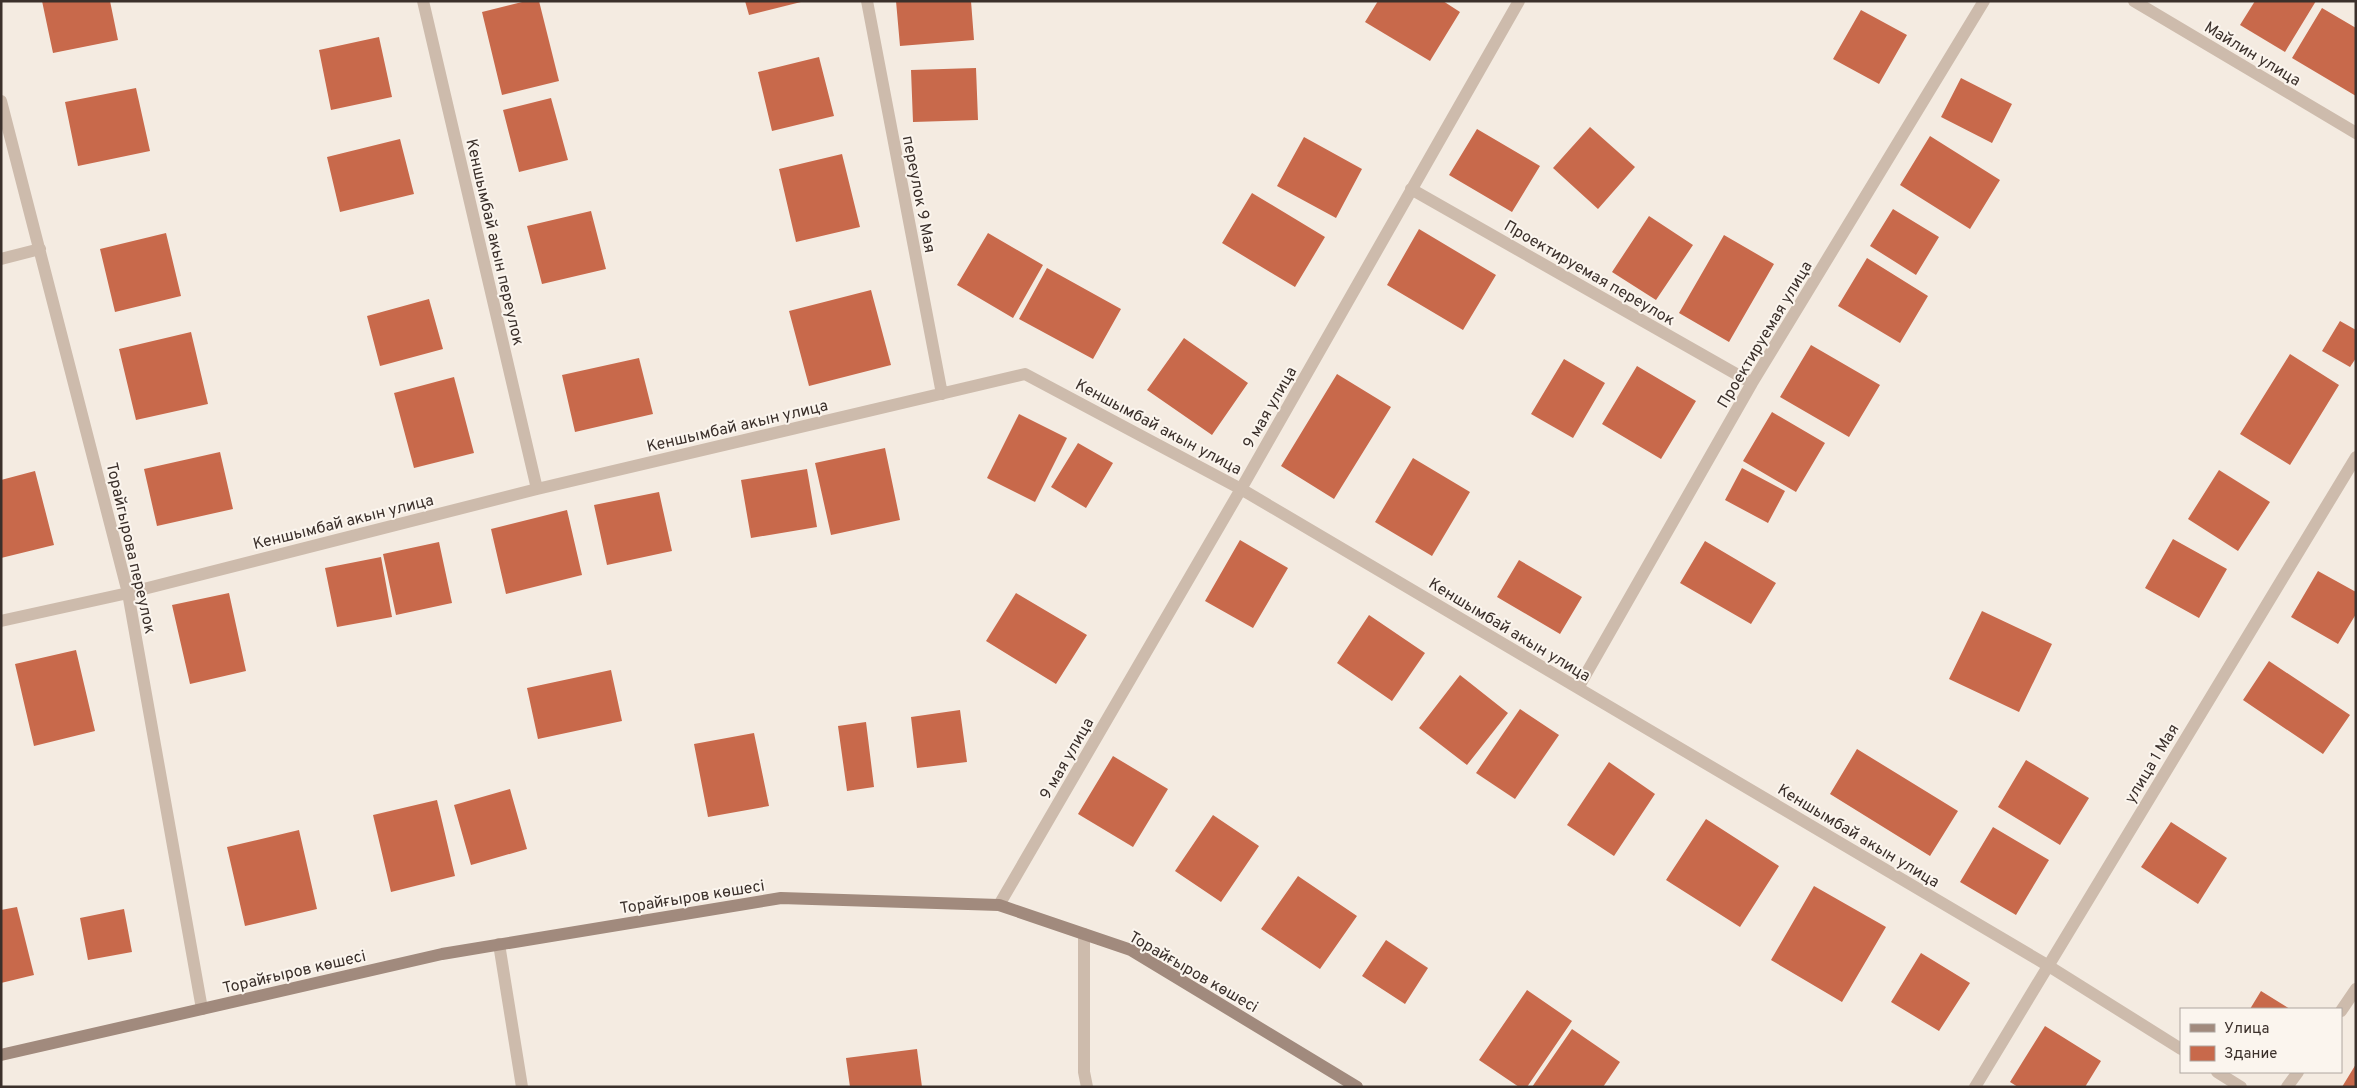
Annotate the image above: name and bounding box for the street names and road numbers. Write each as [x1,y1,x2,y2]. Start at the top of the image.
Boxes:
street label: Майлин улица [2200,18,2304,91]
street label: переулок 9 Мая [897,134,939,255]
street label: Кеншымбай акын переулок [461,137,528,348]
street label: Проектируемая переулок [1500,217,1678,331]
street label: Проектируемая улица [1714,258,1818,412]
street label: 9 мая улица [1239,363,1302,453]
street label: Кеншымбай акын улица [1071,375,1245,480]
street label: Кеншымбай акын улица [645,396,830,458]
street label: Торайгырова переулок [101,461,159,636]
street label: Кеншымбай акын улица [251,491,436,555]
street label: Кеншымбай акын улица [1424,574,1594,687]
street label: 9 мая улица [1036,714,1099,804]
street label: улица 1 Мая [2121,721,2184,807]
street label: Кеншымбай акын улица [1773,780,1943,893]
street label: Торайғыров көшесі [619,877,766,919]
street label: Торайғыров көшесі [1125,928,1261,1018]
street label: Торайғыров көшесі [221,947,368,999]

